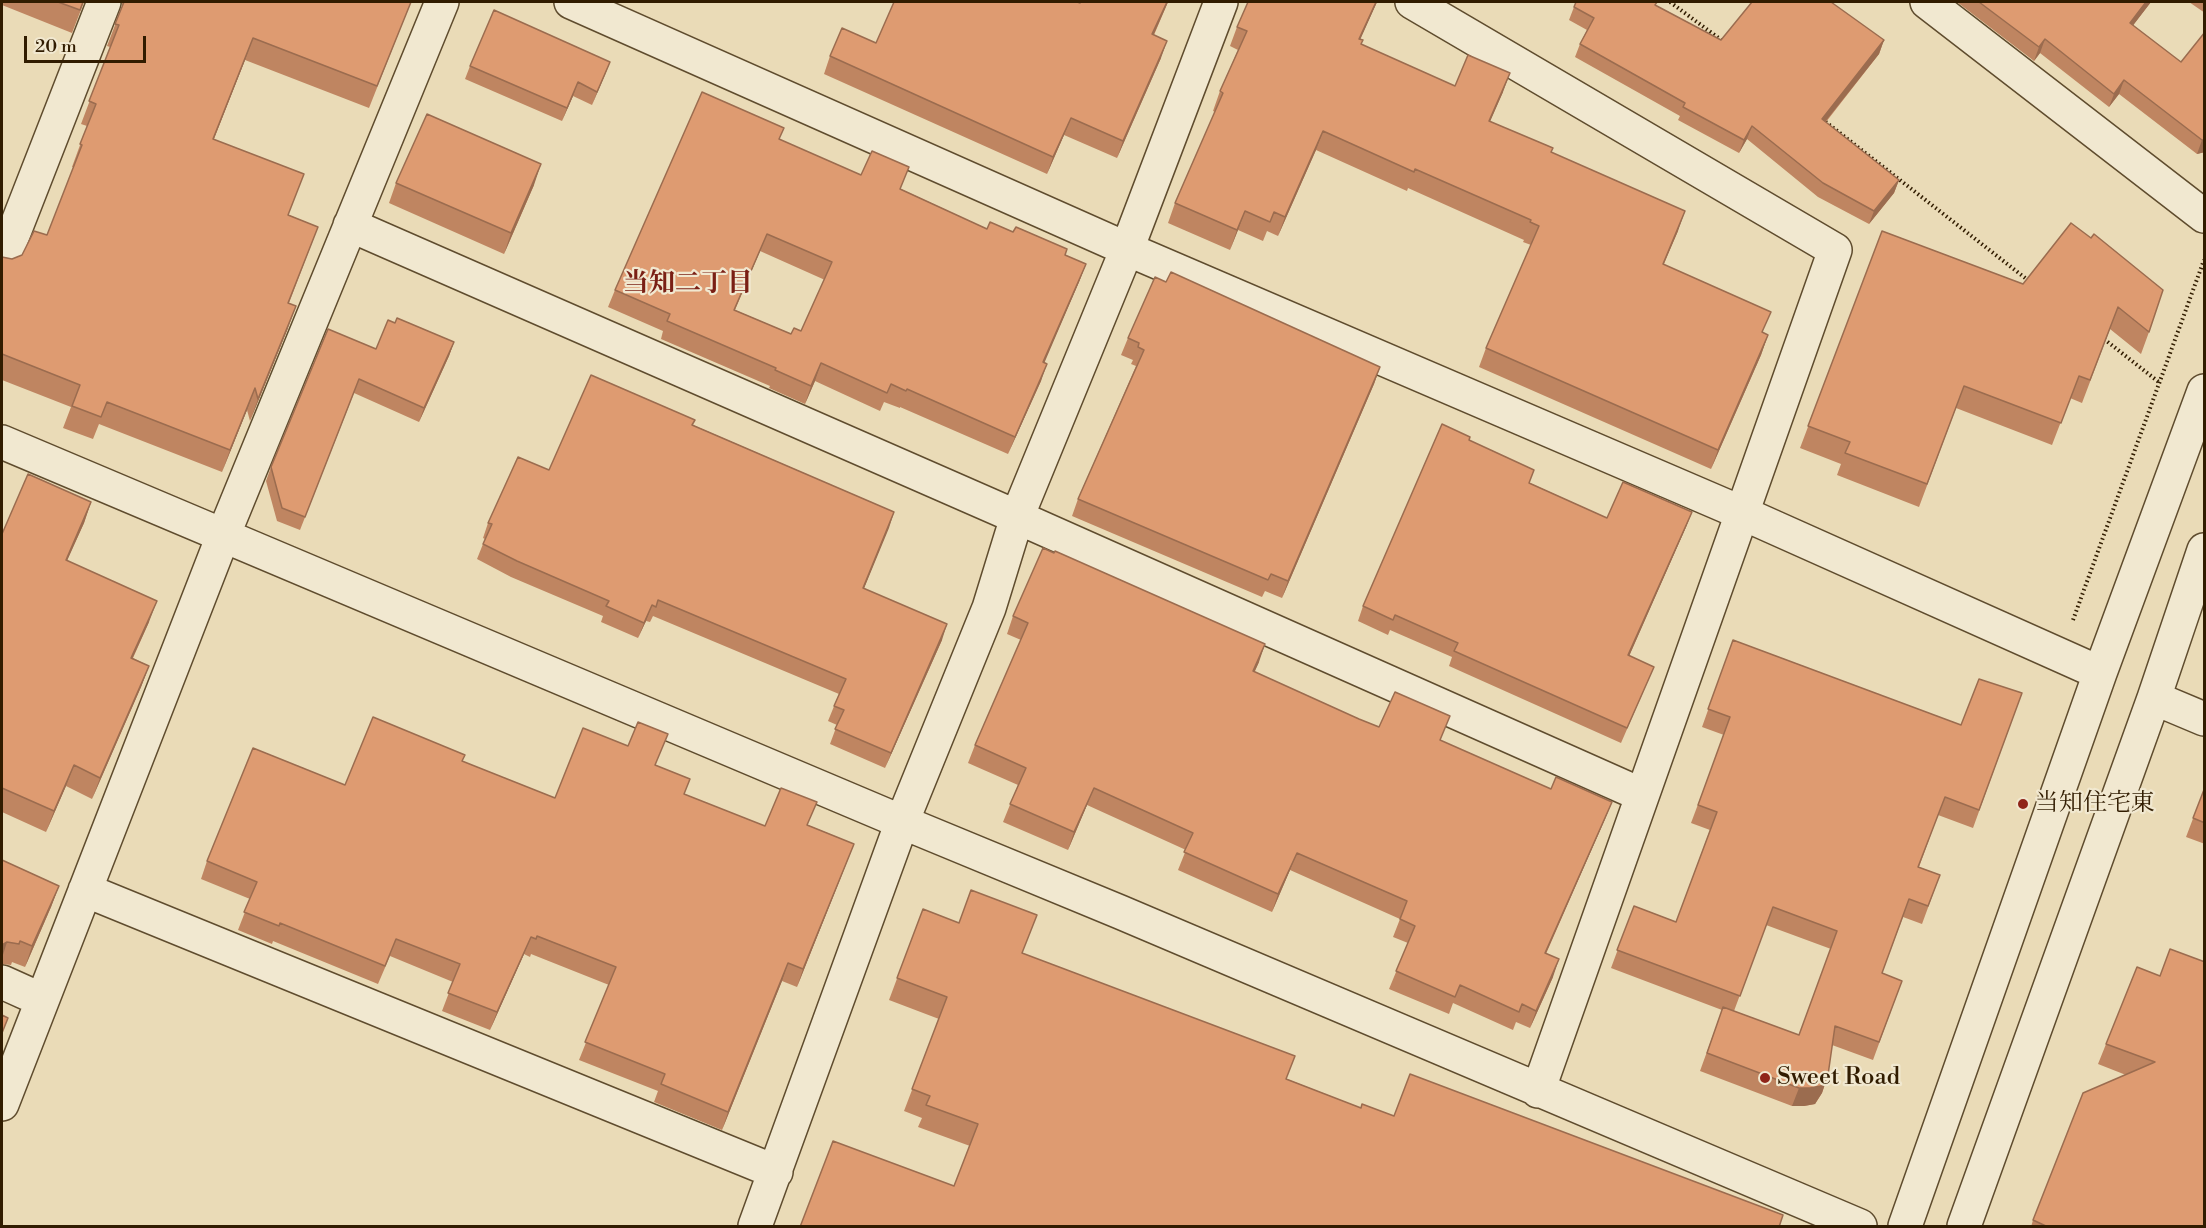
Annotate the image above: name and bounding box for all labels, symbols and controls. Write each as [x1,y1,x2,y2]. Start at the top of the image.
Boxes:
scale bar [27,24,148,62]
text: 20 m [35,35,77,58]
district label: 当知二丁目 [623,269,753,301]
place label: 当知住宅東 [2035,790,2155,818]
marker: 当知住宅東 [2016,797,2030,811]
place label: Sweet Road [1777,1064,1900,1092]
marker: Sweet Road [1758,1071,1772,1085]

